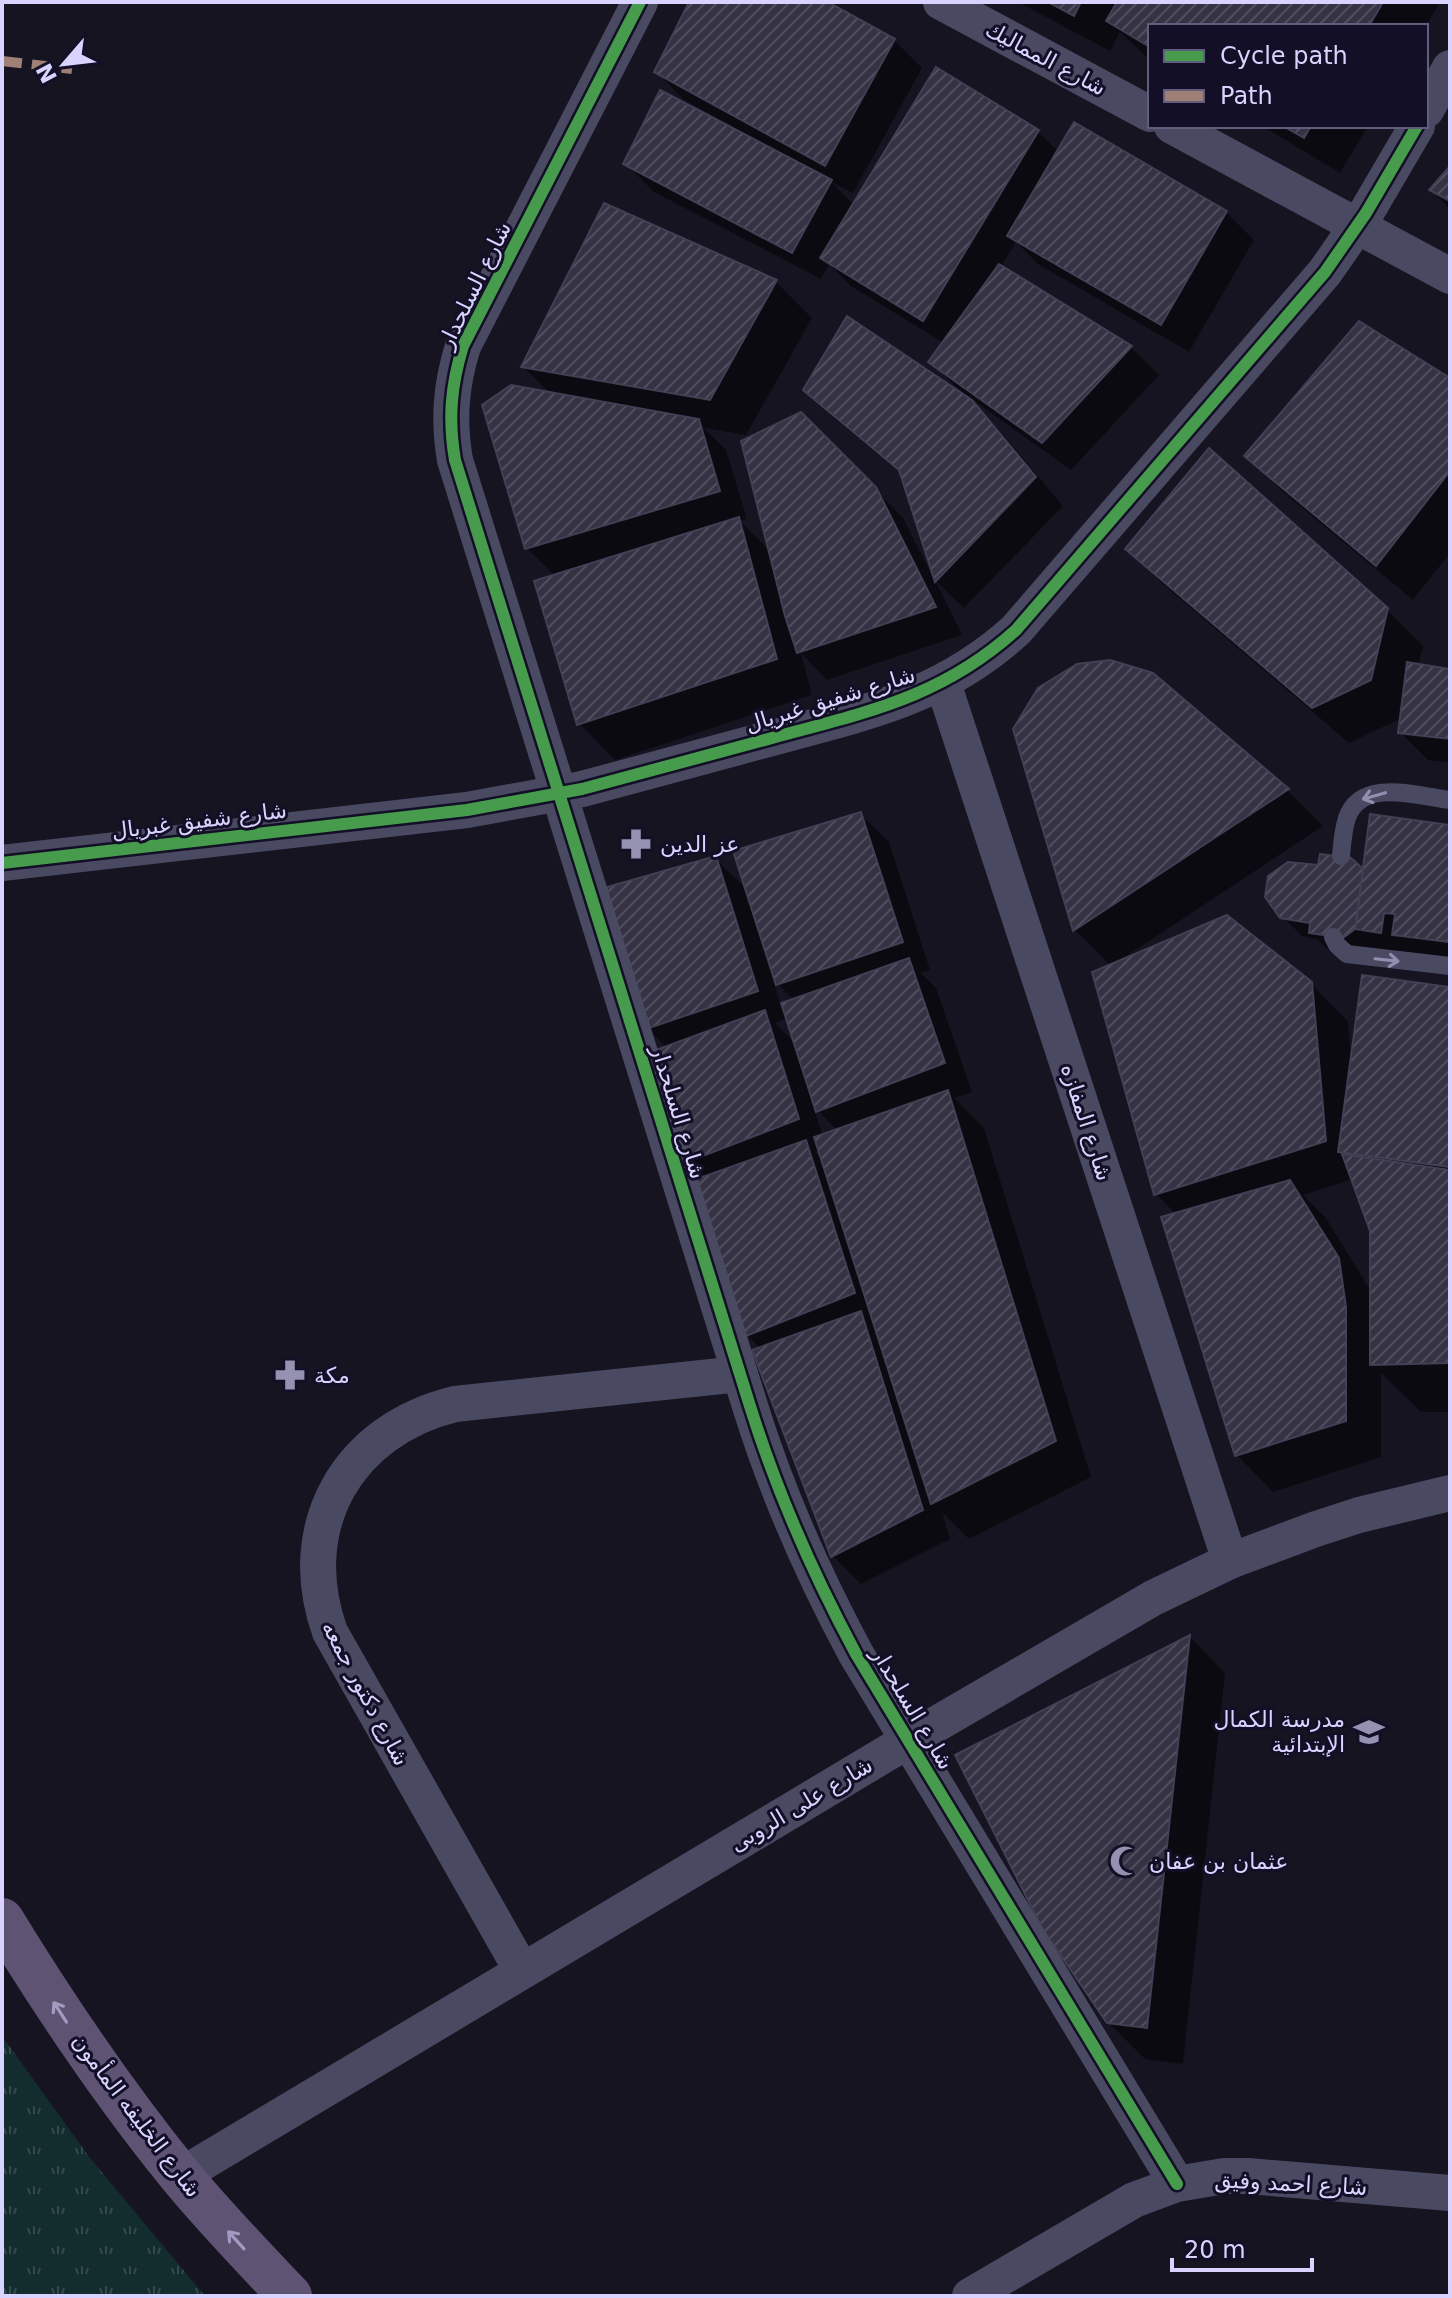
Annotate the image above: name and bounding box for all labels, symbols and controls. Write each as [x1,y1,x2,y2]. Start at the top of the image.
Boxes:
street label: شارع المماليك [981,16,1110,101]
north arrow [24,24,104,104]
legend [1148,24,1428,128]
text: Cycle path [1220,42,1348,70]
text: N [31,59,62,87]
text: Path [1220,82,1273,110]
street label: شارع السلحدار [433,218,516,354]
street label: شارع شفيق غبريال [742,662,918,738]
one-way arrow [1362,789,1388,804]
street label: شارع شفيق غبريال [110,797,288,845]
pharmacy icon: عز الدين [619,827,653,861]
place label: عز الدين [660,832,740,857]
one-way arrow [1373,952,1400,967]
street label: شارع السلحدار [646,1042,711,1182]
street label: شارع المفازه [1056,1061,1117,1184]
pharmacy icon: مكة [273,1358,307,1392]
place label: مكة [314,1363,350,1388]
street label: شارع دكتور جمعه [317,1617,414,1770]
street label: شارع السلحدار [866,1642,959,1774]
place label: مدرسة الكمال الإبتدائية [1213,1707,1345,1757]
school or university icon: مدرسة الكمال الإبتدائية [1352,1715,1386,1749]
street label: شارع على الروبى [726,1752,877,1857]
mosque icon: عثمان بن عفان [1108,1844,1142,1878]
place label: عثمان بن عفان [1149,1849,1288,1874]
one-way arrow [52,2001,68,2024]
street label: شارع الخليفه المأمون [67,2027,209,2202]
street label: شارع احمد وفيق [1214,2167,1368,2201]
scale bar [1172,2222,1312,2272]
one-way arrow [227,2230,245,2250]
text: 20 m [1184,2236,1246,2264]

